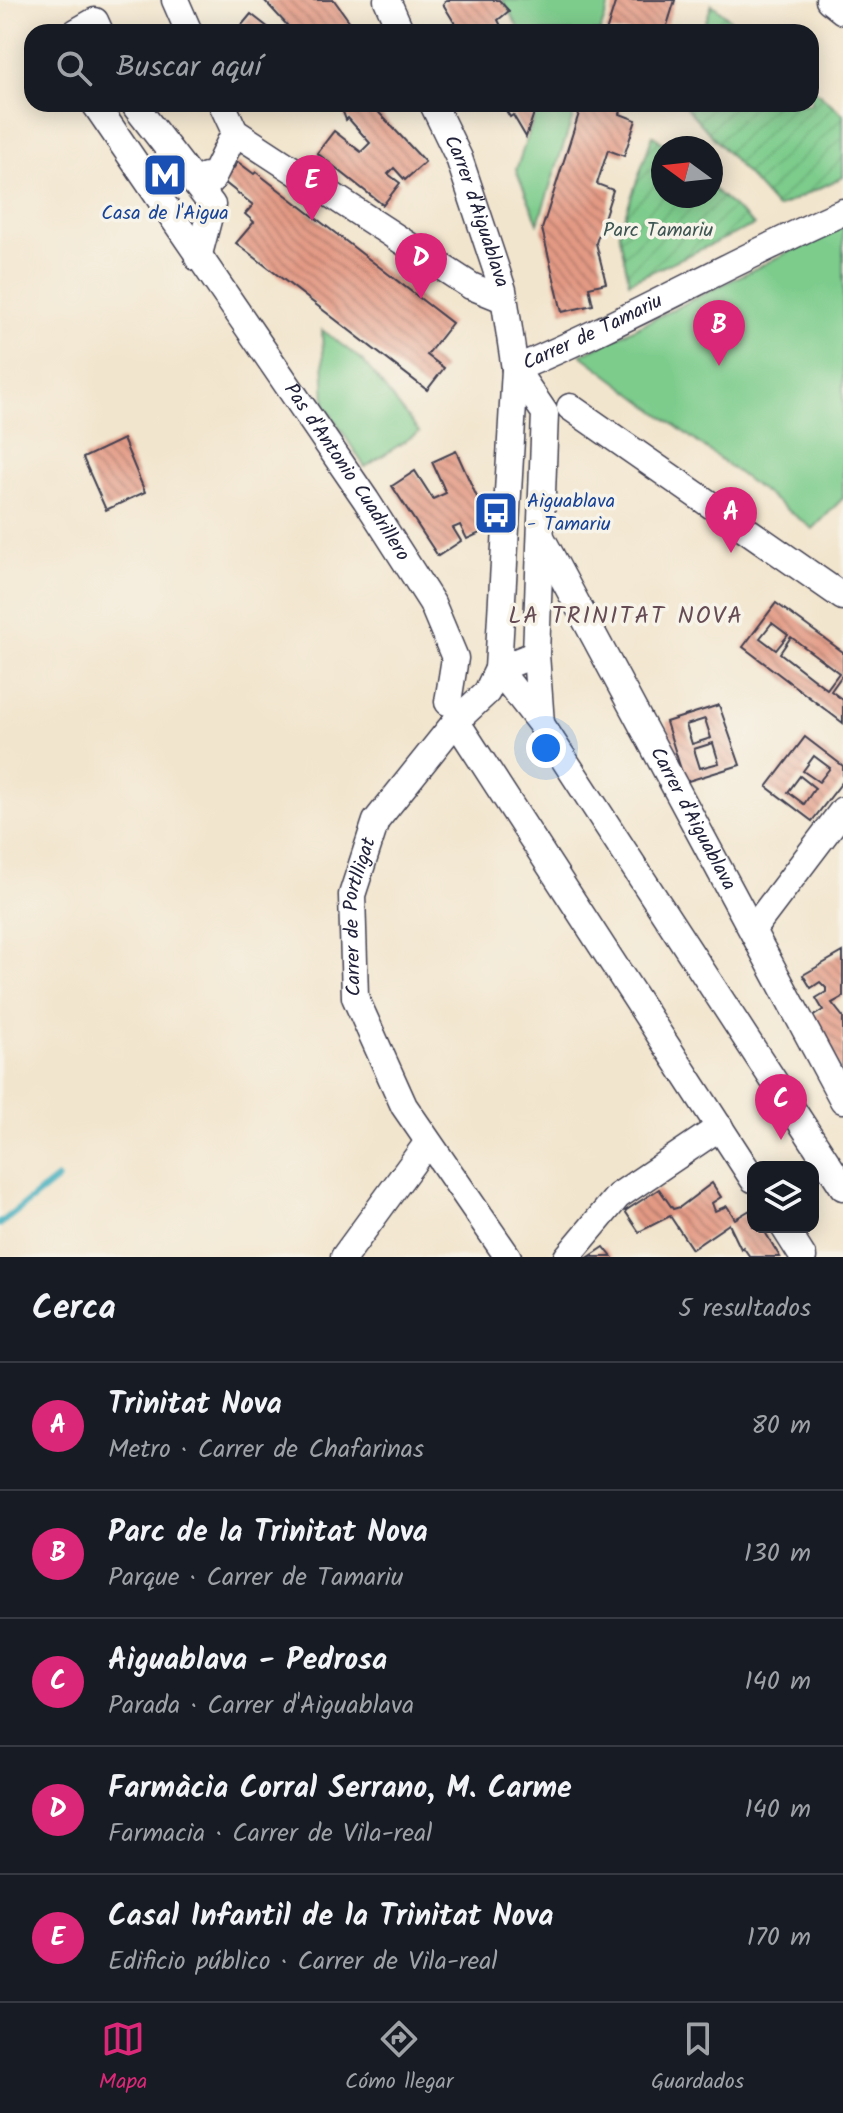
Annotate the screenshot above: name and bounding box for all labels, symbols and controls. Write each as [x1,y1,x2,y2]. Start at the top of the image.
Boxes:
search box [24,24,819,112]
text: Buscar aquí [116,44,262,92]
icon: search [52,46,96,90]
street label: Carrer d'Aiguablava [434,130,517,292]
north arrow [651,136,723,208]
metro station icon: Casa de l'Aigua [141,151,189,199]
pin: E [286,155,338,221]
place label: Casa de l'Aigua [101,198,229,230]
park label: Parc Tamariu [603,215,713,247]
pin: D [395,233,447,299]
street label: Carrer de Tamariu [518,286,669,380]
pin: B [693,300,745,366]
street label: Pas d'Antonio Cuadrillero [275,377,418,568]
place label: Aiguablava - Tamariu [527,486,615,541]
pin: A [705,487,757,553]
bus stop icon: Aiguablava - Tamariu [472,489,520,537]
district label: LA TRINITAT NOVA [508,597,744,636]
your location [526,728,566,768]
street label: Carrer d'Aiguablava [641,741,744,897]
street label: Carrer de Portlligat [336,833,386,997]
pin: C [755,1074,807,1140]
map controls [747,1161,819,1233]
button: layers [747,1161,819,1233]
text: Cerca [32,1282,116,1336]
text: 5 resultados [678,1288,811,1330]
text: Trinitat Nova [108,1381,282,1429]
text: A [50,1405,66,1447]
text: 80 m [751,1405,811,1447]
text: Metro · Carrer de Chafarinas [108,1429,424,1471]
text: Parc de la Trinitat Nova [108,1509,428,1557]
text: B [50,1533,66,1575]
text: 130 m [744,1533,811,1575]
text: Parque · Carrer de Tamariu [108,1557,404,1599]
text: Aiguablava - Pedrosa [108,1637,387,1685]
text: C [50,1661,66,1703]
text: 140 m [744,1661,811,1703]
text: Parada · Carrer d'Aiguablava [108,1685,414,1727]
text: Farmàcia Corral Serrano, M. Carme [108,1765,572,1813]
text: D [49,1789,67,1831]
text: 140 m [744,1789,811,1831]
text: Farmacia · Carrer de Vila-real [108,1813,432,1855]
text: Casal Infantil de la Trinitat Nova [108,1893,553,1941]
text: E [51,1917,65,1959]
text: 170 m [747,1917,811,1959]
text: Edificio público · Carrer de Vila-real [108,1941,498,1983]
tab: Mapa [99,2017,147,2100]
tab: Cómo llegar [345,2017,453,2100]
tab: Guardados [651,2017,744,2100]

